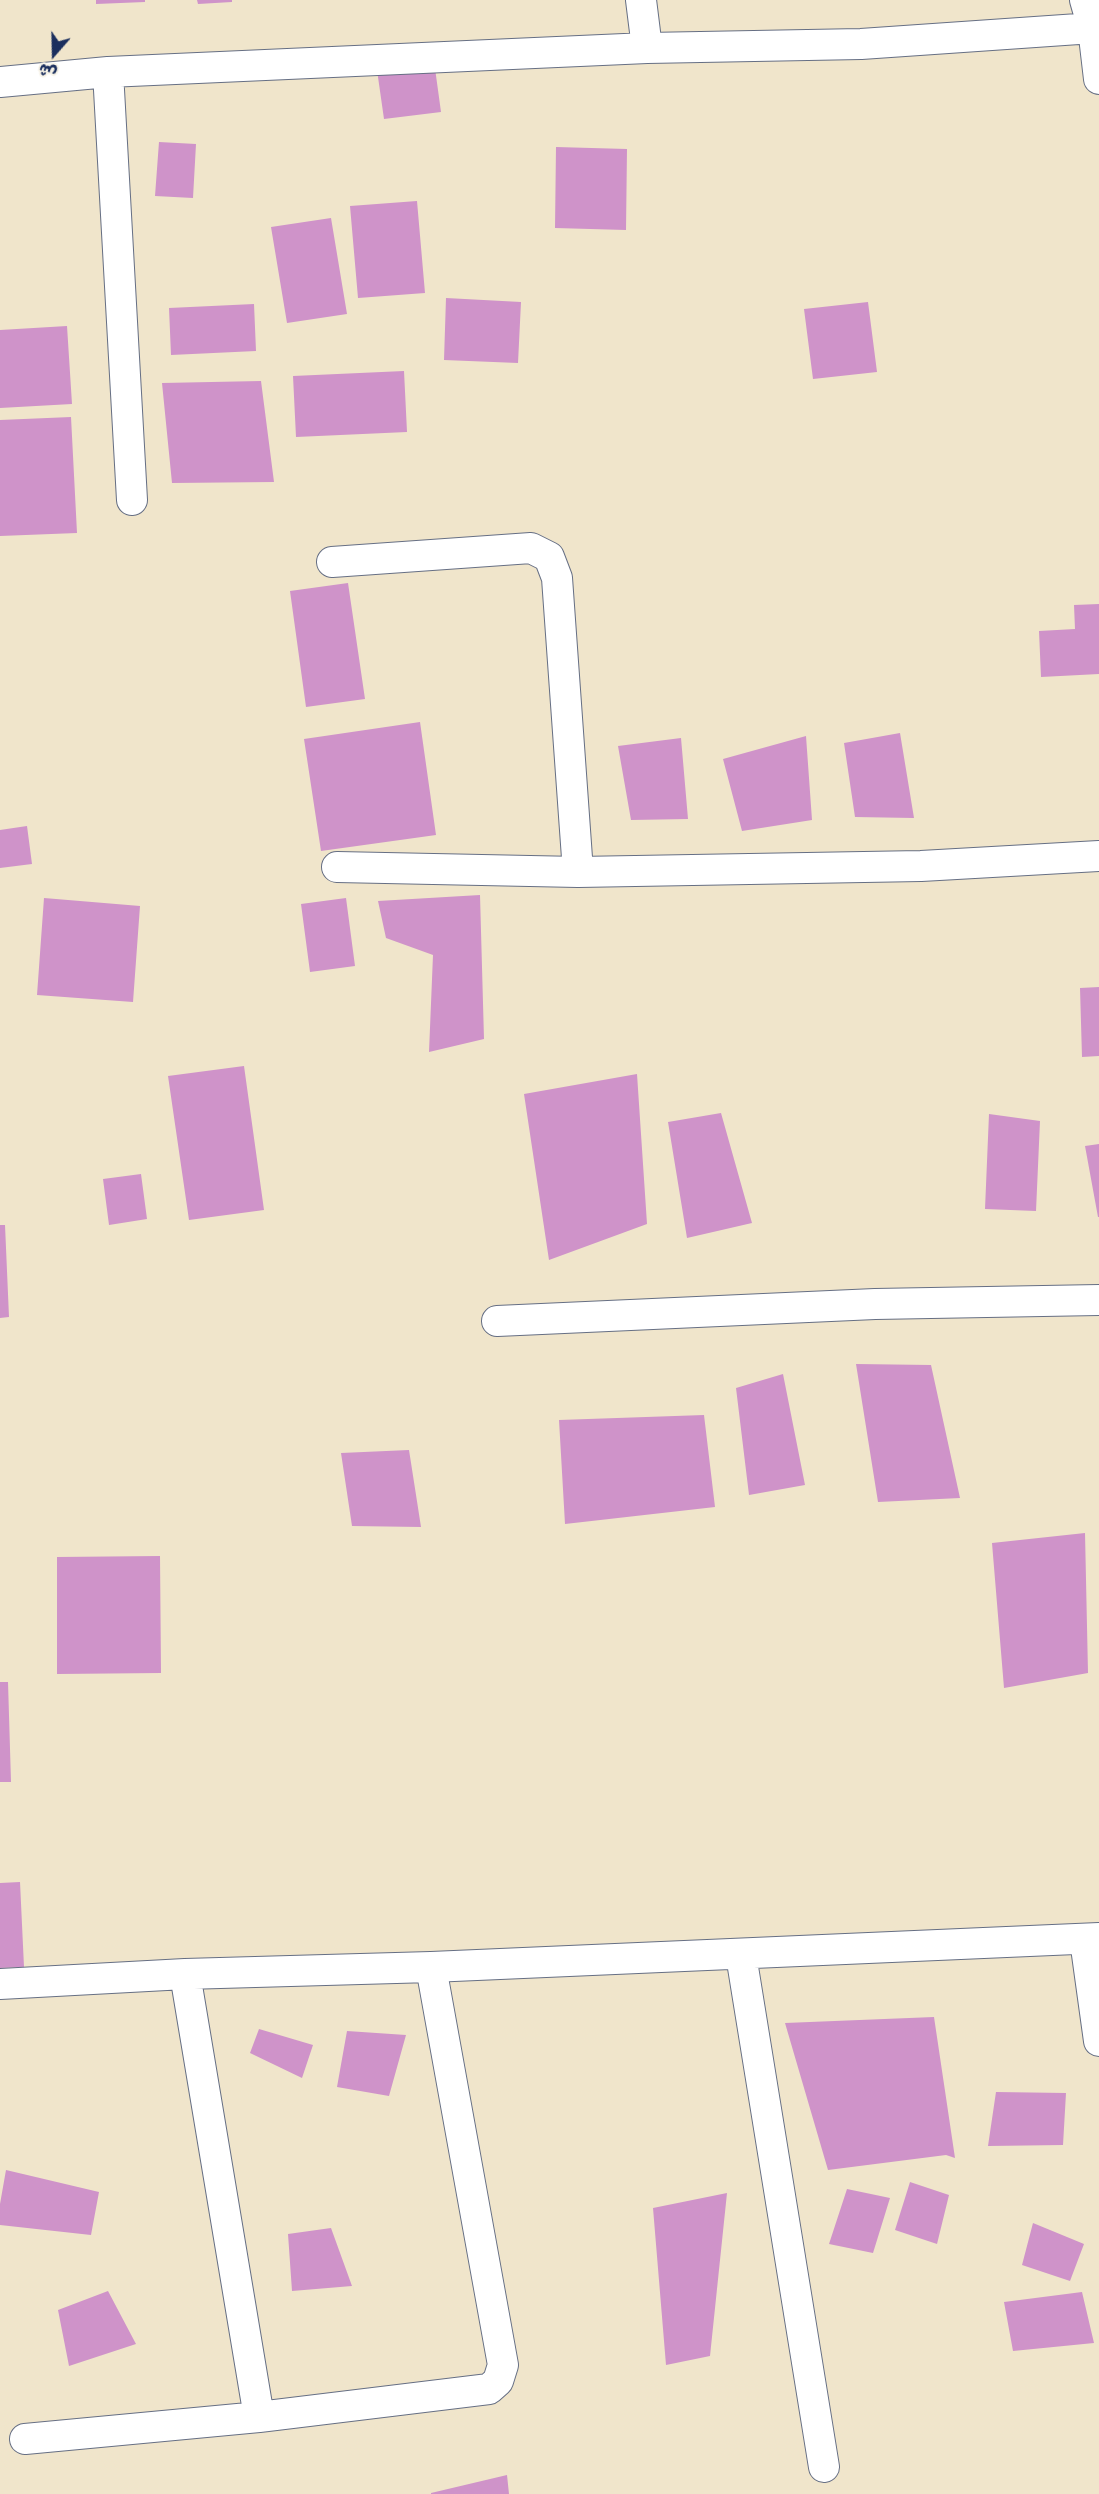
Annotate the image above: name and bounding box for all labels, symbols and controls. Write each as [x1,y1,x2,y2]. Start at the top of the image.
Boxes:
north arrow [24,24,84,84]
text: ش [36,59,59,82]

